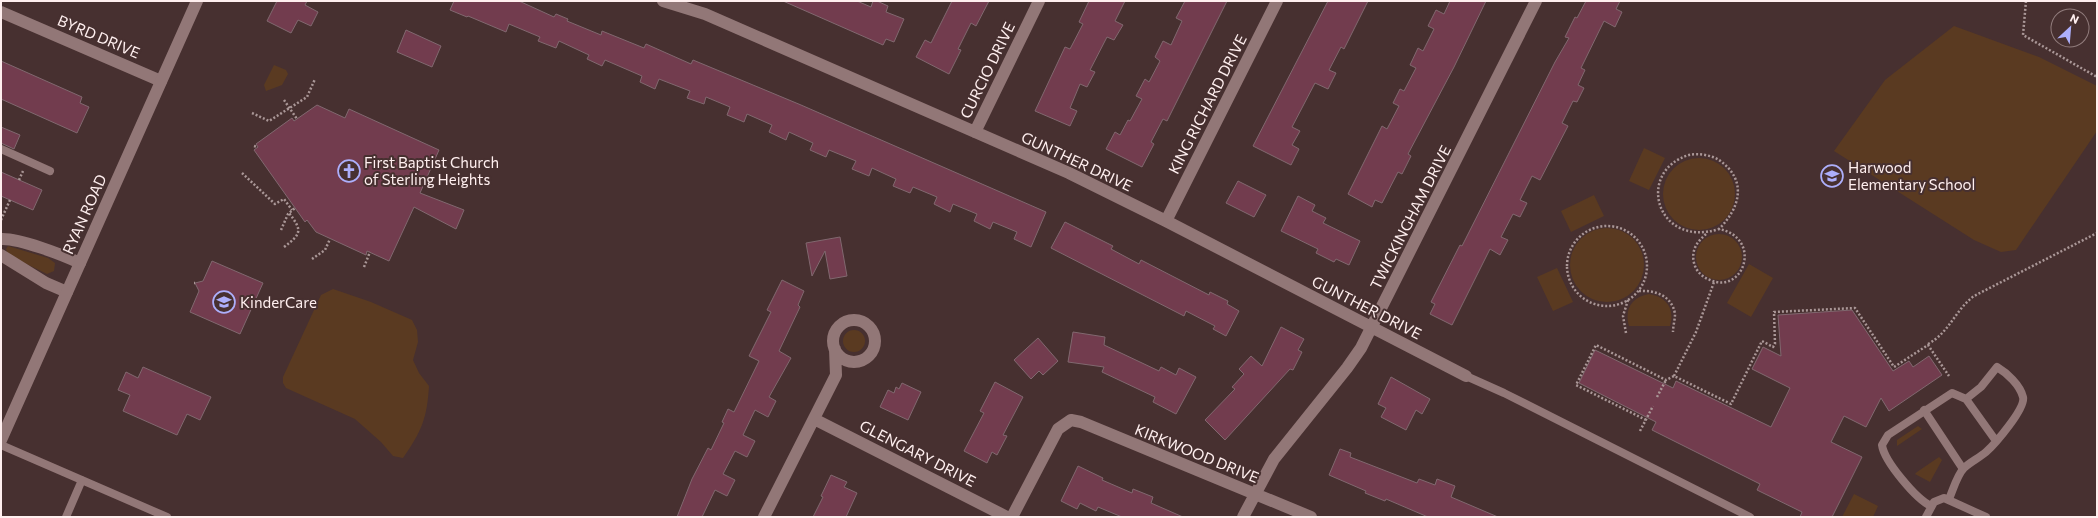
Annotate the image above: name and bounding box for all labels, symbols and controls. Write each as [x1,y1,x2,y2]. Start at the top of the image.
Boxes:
north arrow [2050,8,2090,48]
street label: BYRD DRIVE [55,11,143,61]
text: N [2068,11,2081,26]
street label: CURCIO DRIVE [956,19,1018,121]
street label: KING RICHARD DRIVE [1164,31,1250,177]
street label: GUNTHER DRIVE [1019,127,1135,195]
street label: TWICKINGHAM DRIVE [1366,142,1454,292]
place label: First Baptist Church of Sterling Heights [364,153,499,188]
church icon: First Baptist Church of Sterling Heights [336,158,362,184]
place label: Harwood Elementary School [1848,158,1975,193]
school or university icon: Harwood Elementary School [1819,163,1845,189]
street label: RYAN ROAD [58,171,110,257]
street label: GUNTHER DRIVE [1309,272,1425,342]
school or university icon: KinderCare [211,289,237,315]
place label: KinderCare [240,293,317,311]
street label: GLENGARY DRIVE [857,416,979,490]
street label: KIRKWOOD DRIVE [1132,420,1262,486]

